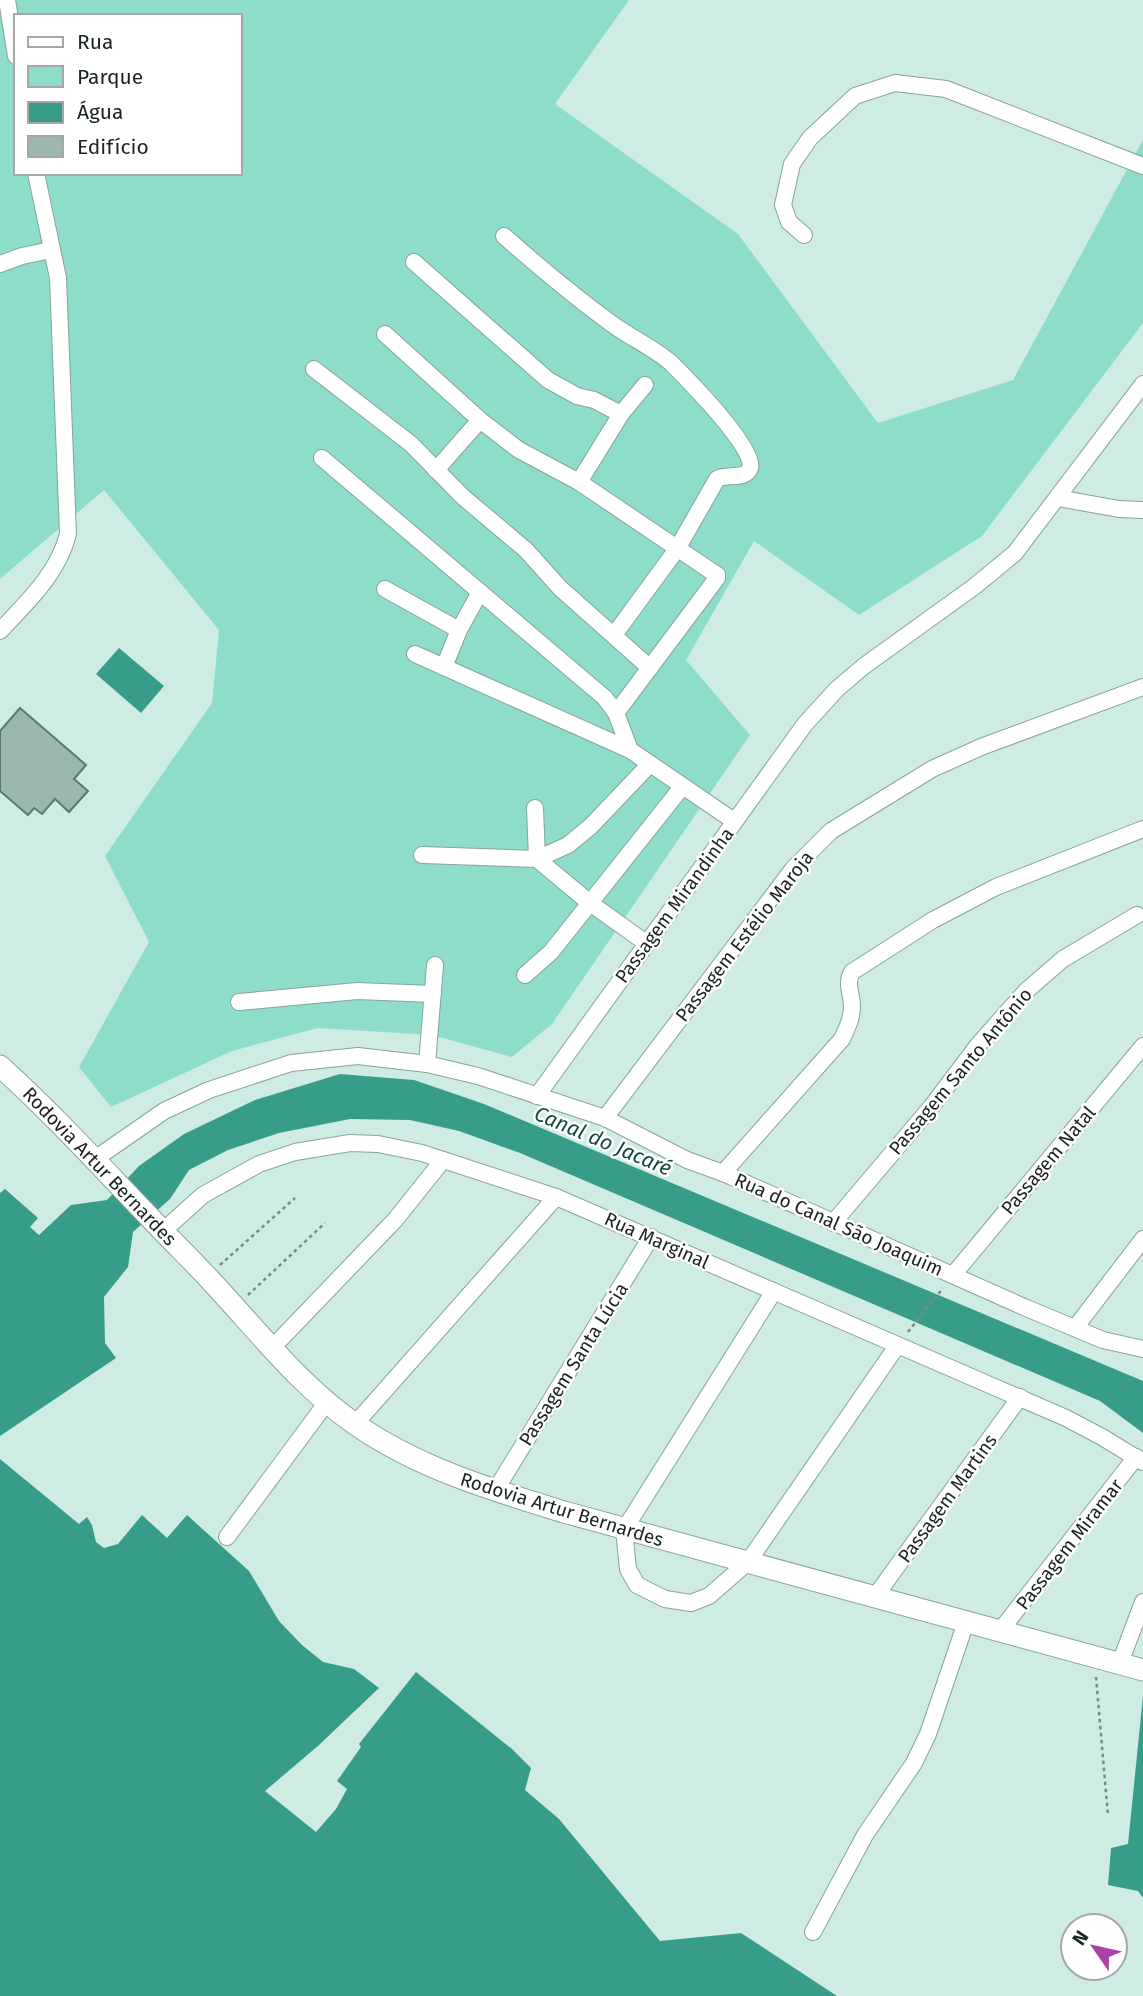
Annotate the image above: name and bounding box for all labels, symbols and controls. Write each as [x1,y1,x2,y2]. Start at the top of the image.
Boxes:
legend [14,14,242,175]
text: Rua [77,29,113,55]
text: Parque [77,64,143,90]
text: Água [77,99,123,125]
text: Edifício [77,134,149,160]
street label: Passagem Mirandinha [610,823,739,988]
street label: Passagem Estélio Maroja [671,846,818,1026]
street label: Passagem Santo Antônio [884,983,1037,1159]
street label: Rodovia Artur Bernardes [18,1082,181,1250]
water label: Canal do Jacaré [530,1100,676,1182]
street label: Passagem Natal [996,1101,1101,1219]
street label: Rua do Canal São Joaquim [731,1168,947,1281]
street label: Rua Marginal [601,1207,713,1274]
street label: Passagem Santa Lúcia [514,1279,633,1450]
street label: Passagem Martins [893,1429,1002,1567]
street label: Rodovia Artur Bernardes [457,1468,666,1551]
street label: Passagem Miramar [1011,1474,1128,1614]
north arrow [1059,1912,1129,1982]
text: N [1067,1926,1093,1949]

